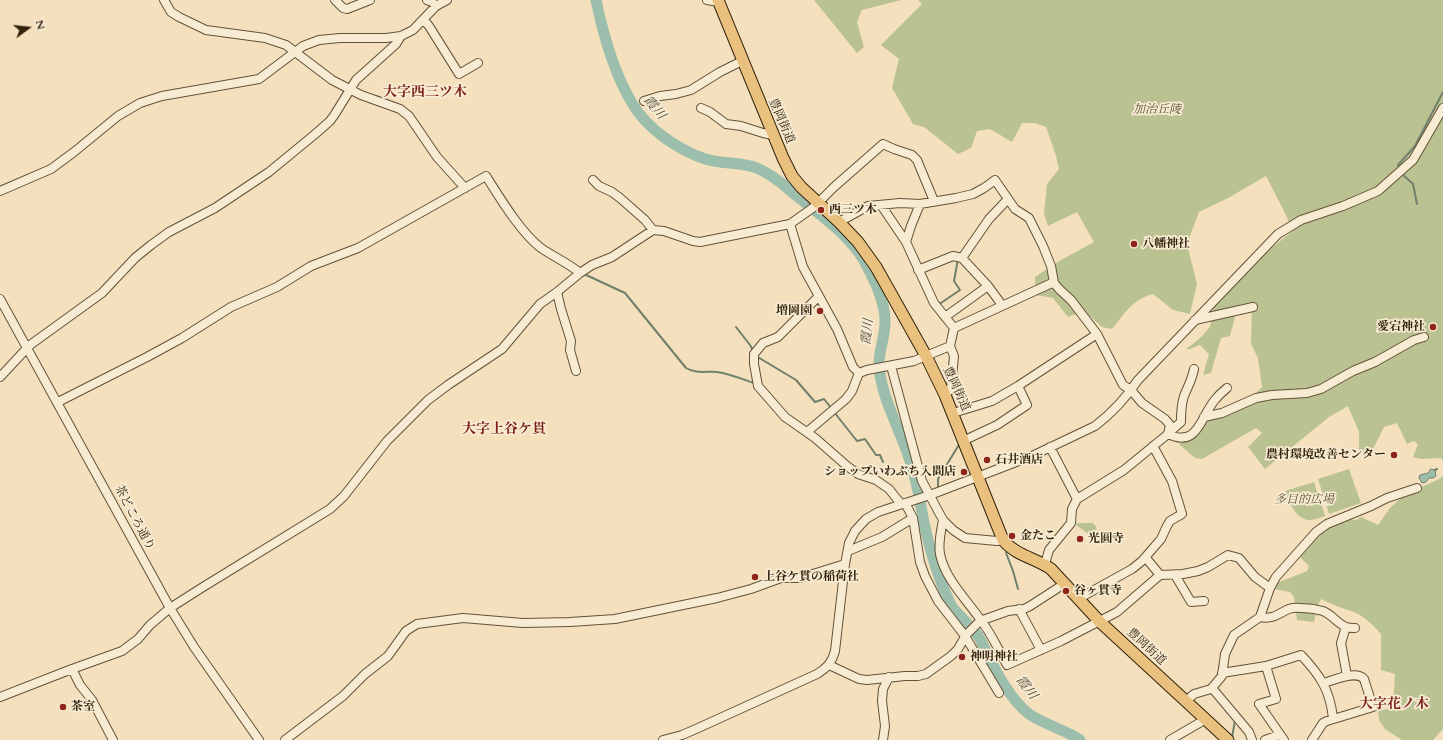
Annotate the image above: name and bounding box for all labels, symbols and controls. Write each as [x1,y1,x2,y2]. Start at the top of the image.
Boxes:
north arrow [8,8,48,48]
text: N [32,18,49,31]
district label: 大字西三ツ木 [383,85,467,101]
water label: 霞川 [640,93,668,123]
street label: 豊岡街道 [765,96,797,146]
park label: 加治丘陵 [1133,103,1181,117]
place label: 西三ツ木 [829,203,877,217]
marker: 西三ツ木 [816,205,826,215]
place label: 八幡神社 [1142,237,1190,251]
marker: 八幡神社 [1129,239,1139,249]
place label: 増岡園 [776,304,812,318]
marker: 増岡園 [815,306,825,316]
water label: 霞川 [859,318,877,346]
place label: 愛宕神社 [1377,320,1425,334]
marker: 愛宕神社 [1428,322,1438,332]
street label: 豊岡街道 [939,364,973,414]
district label: 大字上谷ケ貫 [462,422,546,438]
place label: 農村環境改善センター [1266,448,1386,462]
marker: 農村環境改善センター [1389,450,1399,460]
place label: 石井酒店 [995,453,1043,467]
marker: 石井酒店 [982,455,992,465]
place label: ショップいわぶち入間店 [824,465,956,479]
marker: ショップいわぶち入間店 [959,467,969,477]
street label: 茶どころ通り [111,483,157,553]
park label: 多目的広場 [1274,493,1334,507]
place label: 金たこ [1020,529,1056,543]
marker: 金たこ [1007,531,1017,541]
place label: 光圓寺 [1088,532,1124,546]
marker: 光圓寺 [1075,534,1085,544]
place label: 上谷ケ貫の稲荷社 [763,570,859,584]
marker: 上谷ケ貫の稲荷社 [750,572,760,582]
place label: 谷ヶ貫寺 [1074,584,1122,598]
marker: 谷ヶ貫寺 [1061,586,1071,596]
street label: 豊岡街道 [1124,625,1168,669]
place label: 神明神社 [970,650,1018,664]
marker: 神明神社 [957,652,967,662]
water label: 霞川 [1012,673,1040,703]
district label: 大字花ノ木 [1359,697,1429,713]
place label: 茶室 [71,700,95,714]
marker: 茶室 [58,702,68,712]

